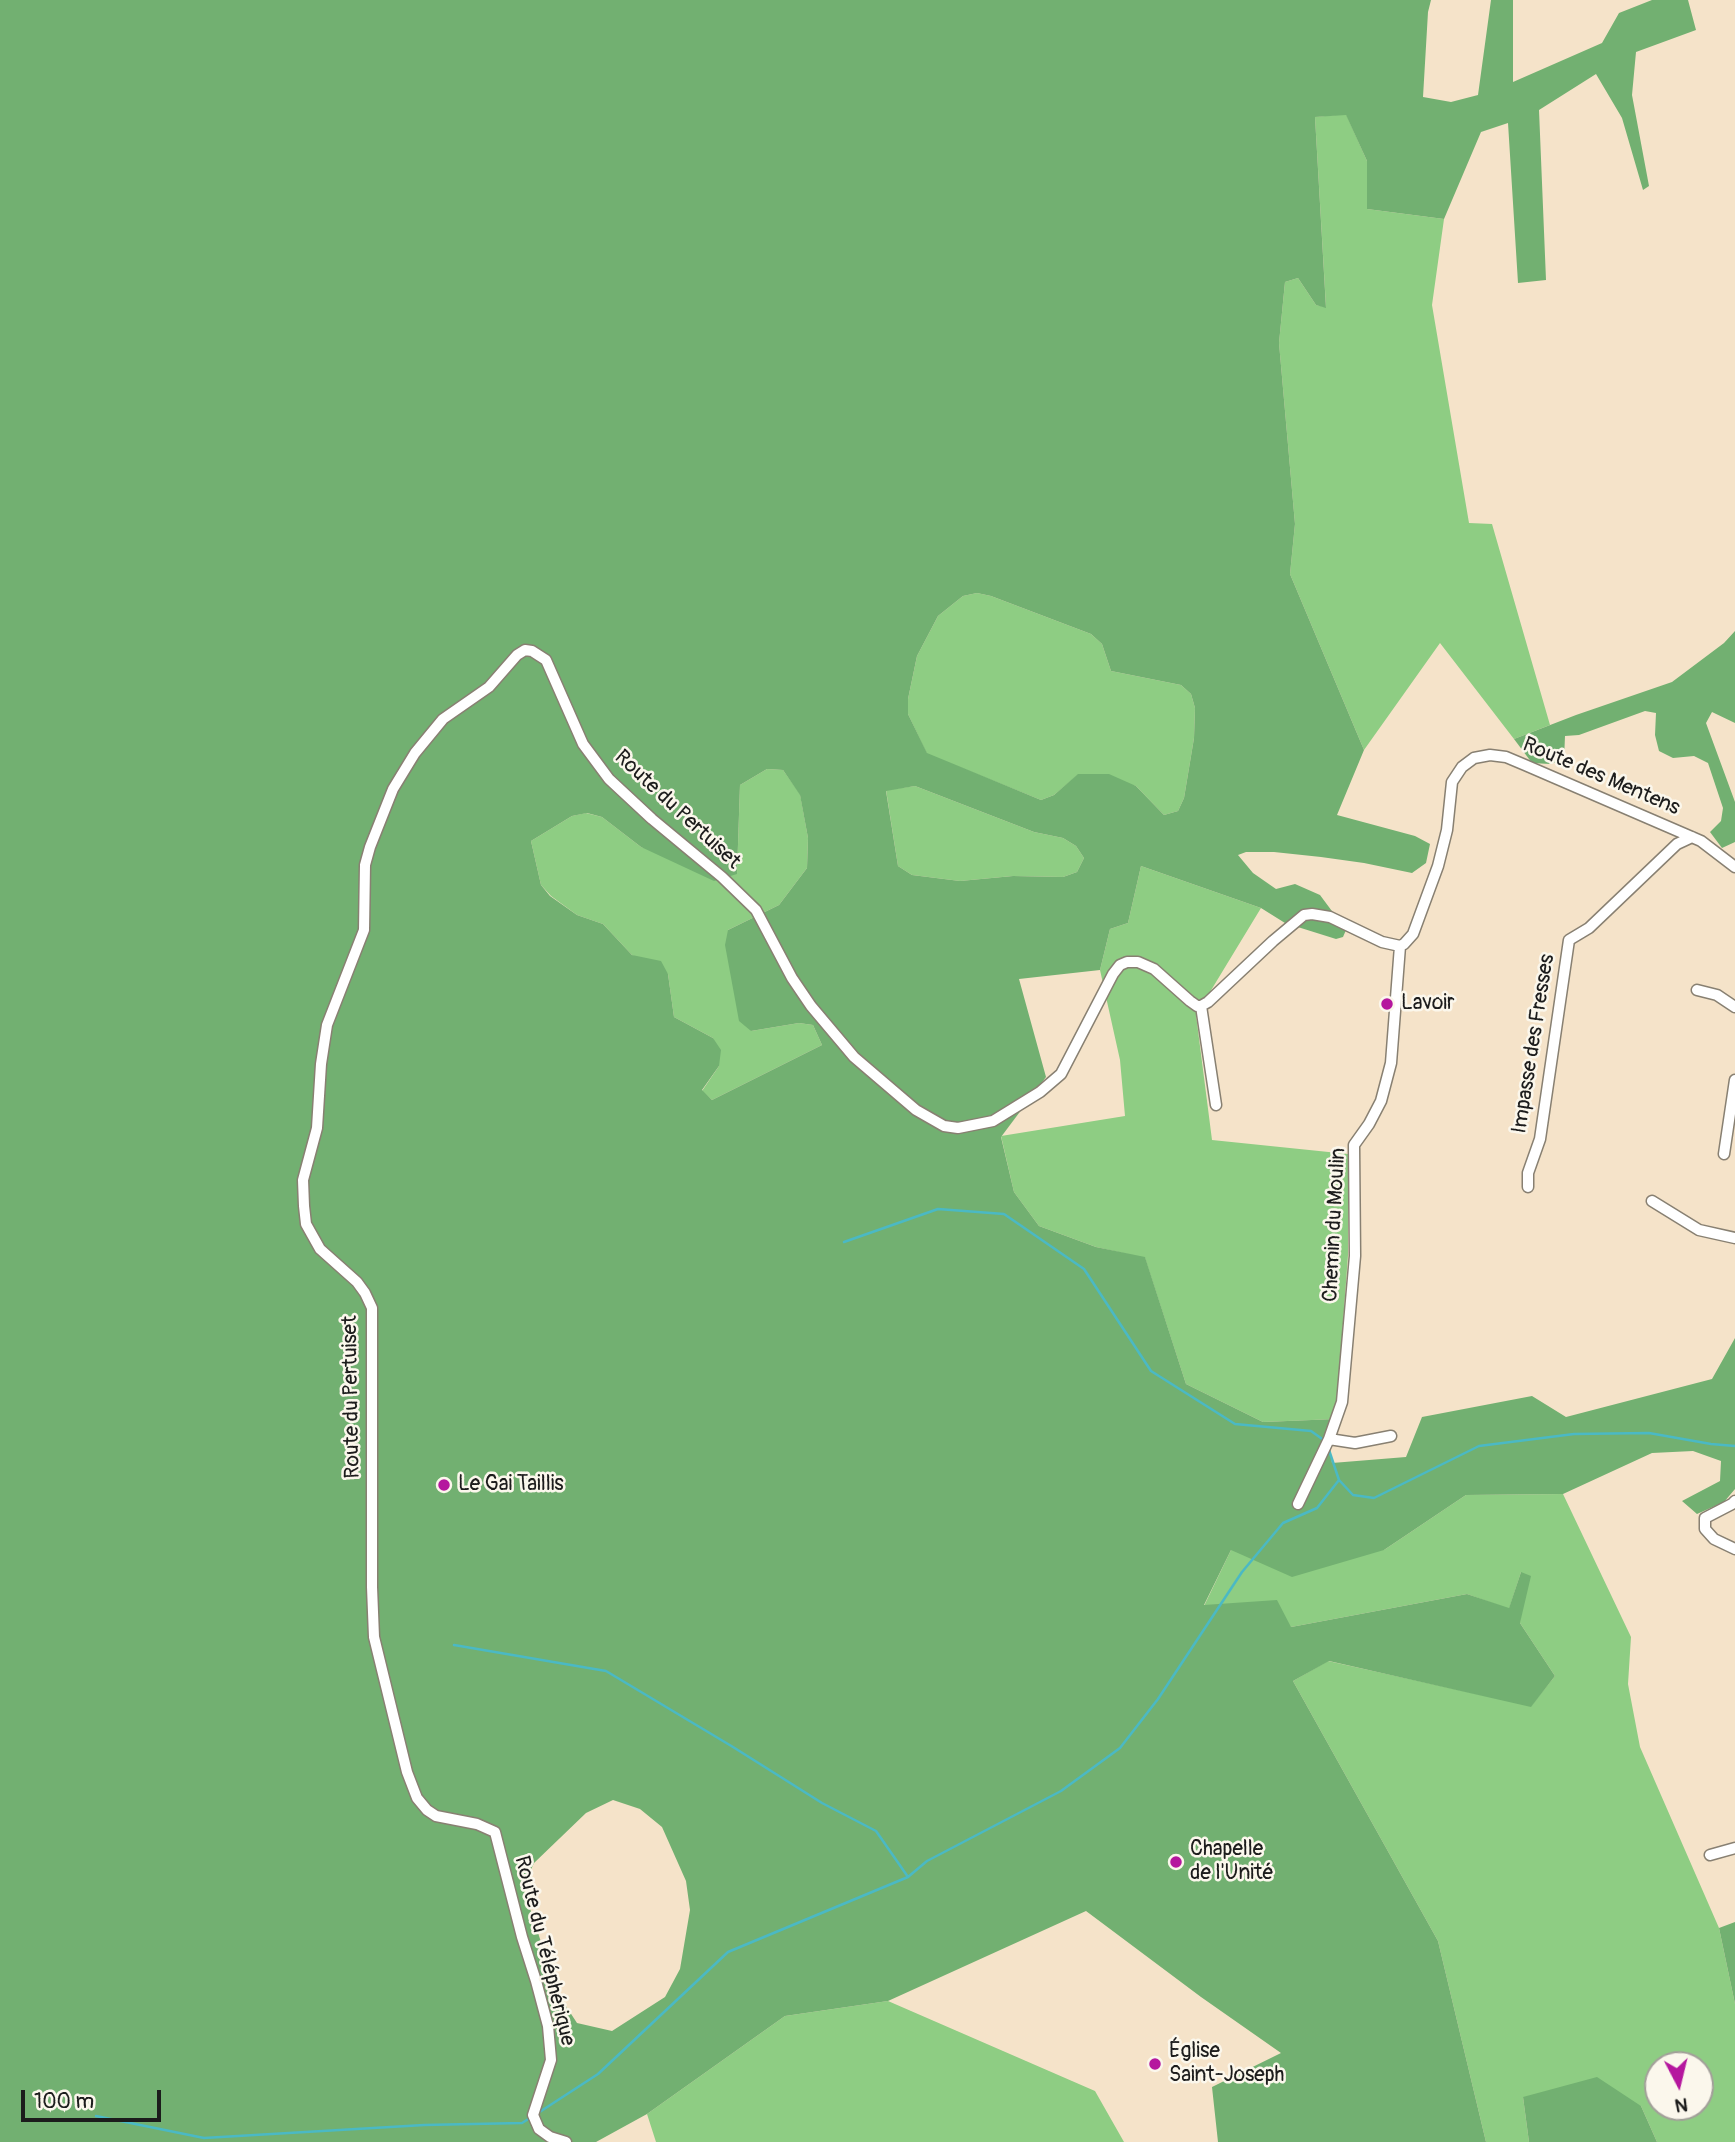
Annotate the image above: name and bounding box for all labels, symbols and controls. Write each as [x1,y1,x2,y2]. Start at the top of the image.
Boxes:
street label: Route des Mentens [1519,733,1683,821]
street label: Route du Pertuiset [609,745,745,875]
street label: Impasse des Fresses [1507,952,1561,1136]
place label: Lavoir [1401,991,1455,1017]
marker: Lavoir [1379,996,1395,1012]
street label: Chemin du Moulin [1318,1147,1352,1303]
street label: Route du Pertuiset [338,1315,366,1479]
place label: Le Gai Taillis [458,1472,564,1498]
marker: Le Gai Taillis [436,1477,452,1493]
place label: Chapelle de l'Unité [1190,1837,1274,1887]
street label: Route du Téléphérique [508,1853,580,2049]
marker: Chapelle de l'Unité [1168,1854,1184,1870]
place label: Église Saint-Joseph [1169,2039,1284,2089]
north arrow [1644,2051,1714,2121]
marker: Église Saint-Joseph [1147,2056,1163,2072]
scale bar [24,2076,164,2120]
text: 100 m [34,2088,94,2115]
text: N [1673,2092,1689,2118]

